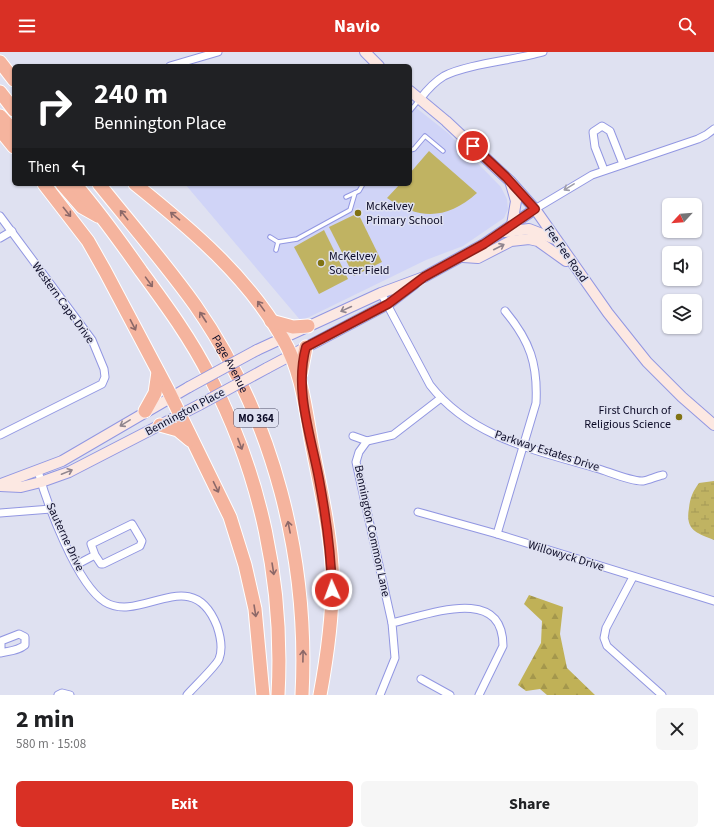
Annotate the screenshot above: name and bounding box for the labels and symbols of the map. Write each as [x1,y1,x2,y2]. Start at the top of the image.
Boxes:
pin [456,129,490,163]
one-way arrow [563,184,575,192]
place label: McKelvey Primary School [366,198,443,229]
north arrow [662,198,702,238]
one-way arrow [62,207,71,217]
marker: McKelvey Primary School [353,208,363,218]
one-way arrow [119,209,128,220]
one-way arrow [170,212,180,221]
street label: Fee Fee Road [540,222,592,286]
one-way arrow [493,243,505,250]
place label: McKelvey Soccer Field [329,248,389,279]
marker: McKelvey Soccer Field [316,258,326,268]
street label: Western Cape Drive [28,259,98,347]
one-way arrow [145,276,154,287]
one-way arrow [256,300,265,311]
one-way arrow [340,306,352,313]
one-way arrow [199,312,207,323]
one-way arrow [130,318,137,330]
street label: Page Avenue [208,331,253,396]
street label: Bennington Place [142,384,228,440]
place label: First Church of Religious Science [584,402,671,433]
road number: MO 364 [234,409,278,427]
marker: First Church of Religious Science [674,412,684,422]
one-way arrow [119,420,131,428]
street label: Parkway Estates Drive [493,426,602,476]
one-way arrow [237,437,245,449]
street label: Bennington Common Lane [350,464,394,598]
one-way arrow [61,468,73,476]
one-way arrow [213,481,220,493]
street label: Sauterne Drive [42,500,88,574]
one-way arrow [285,521,293,534]
street label: Willowyck Drive [526,536,606,576]
one-way arrow [269,562,277,575]
position arrow [311,569,353,611]
one-way arrow [251,604,259,617]
one-way arrow [299,650,307,663]

